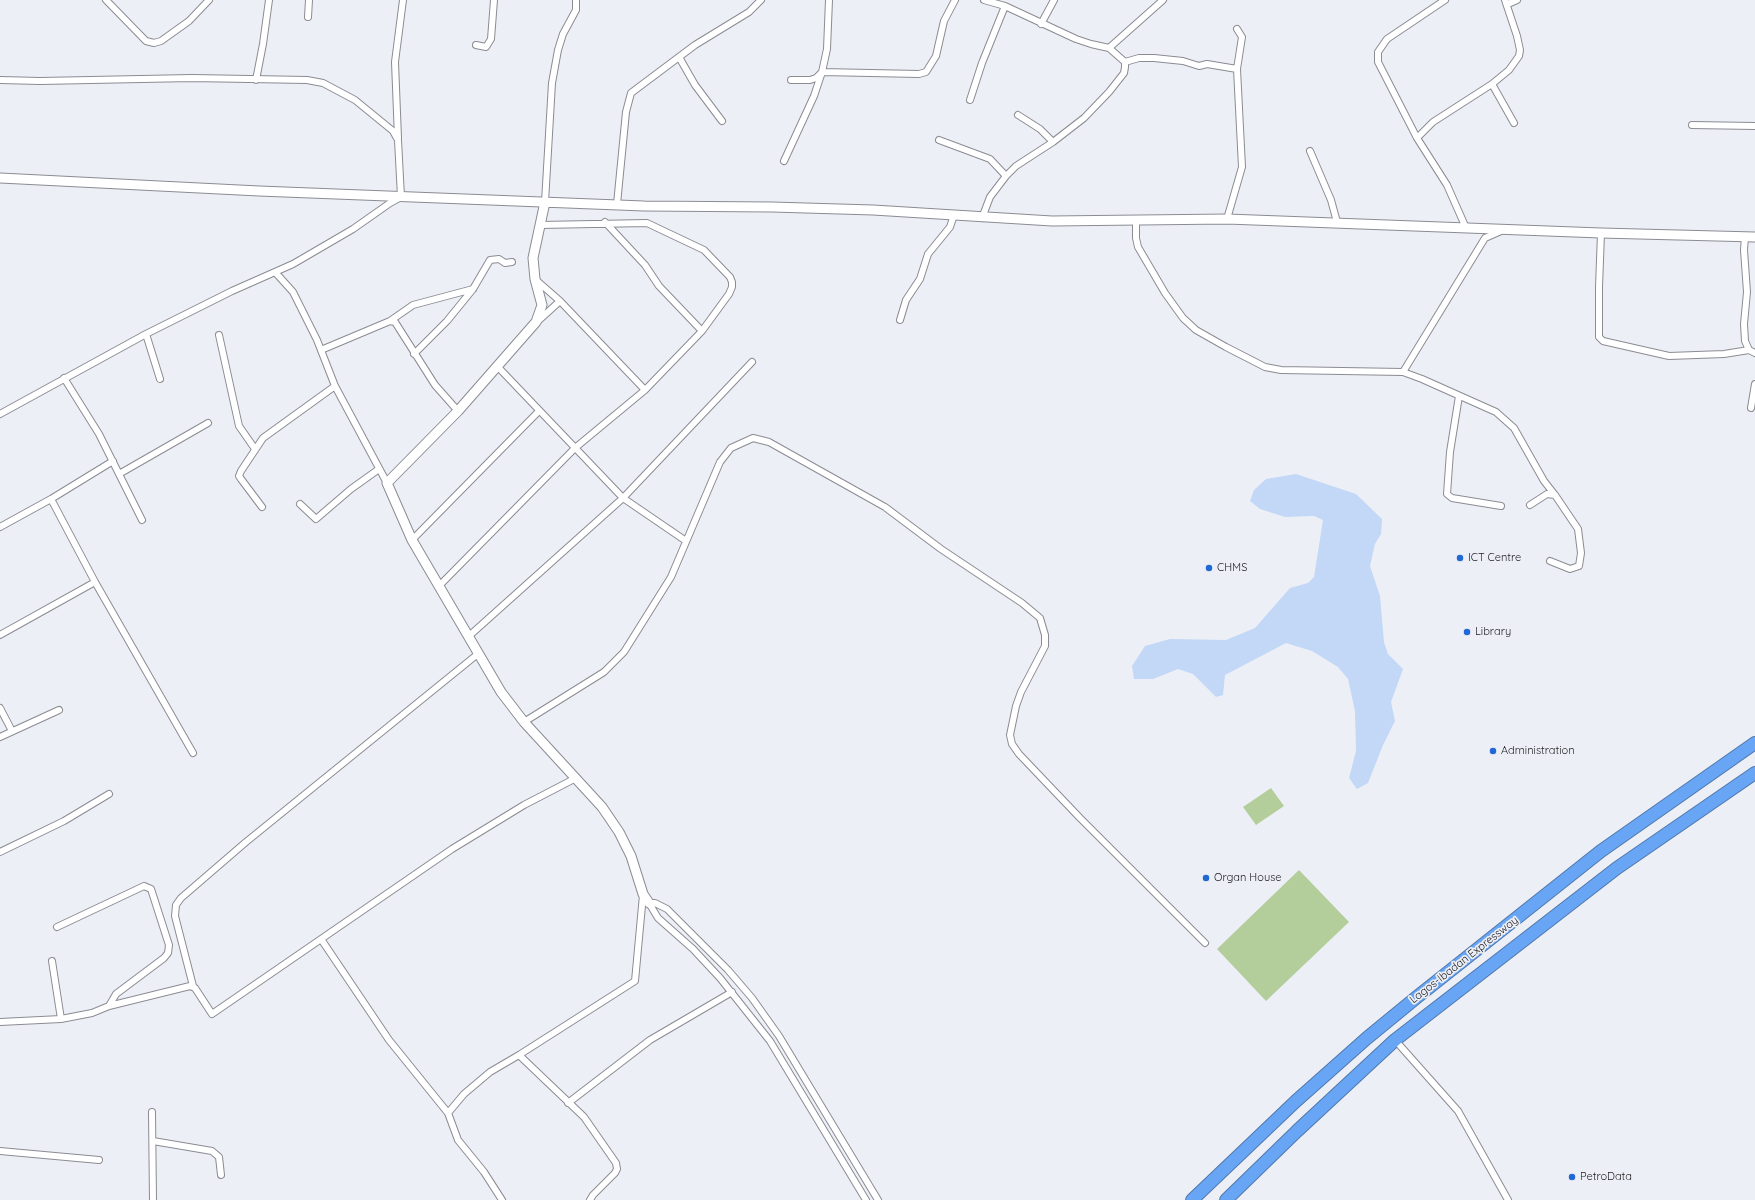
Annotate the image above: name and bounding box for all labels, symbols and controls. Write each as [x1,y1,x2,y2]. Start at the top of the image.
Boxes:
place label: ICT Centre [1468,551,1521,565]
marker: ICT Centre [1455,553,1465,563]
place label: CHMS [1217,561,1247,575]
marker: CHMS [1204,563,1214,573]
place label: Library [1475,625,1511,639]
marker: Library [1462,627,1472,637]
place label: Administration [1501,744,1575,758]
marker: Administration [1488,746,1498,756]
place label: Organ House [1214,871,1282,885]
marker: Organ House [1201,873,1211,883]
street label: Lagos-Ibadan Expressway [1407,914,1521,1006]
place label: PetroData [1580,1170,1632,1184]
marker: PetroData [1567,1172,1577,1182]

